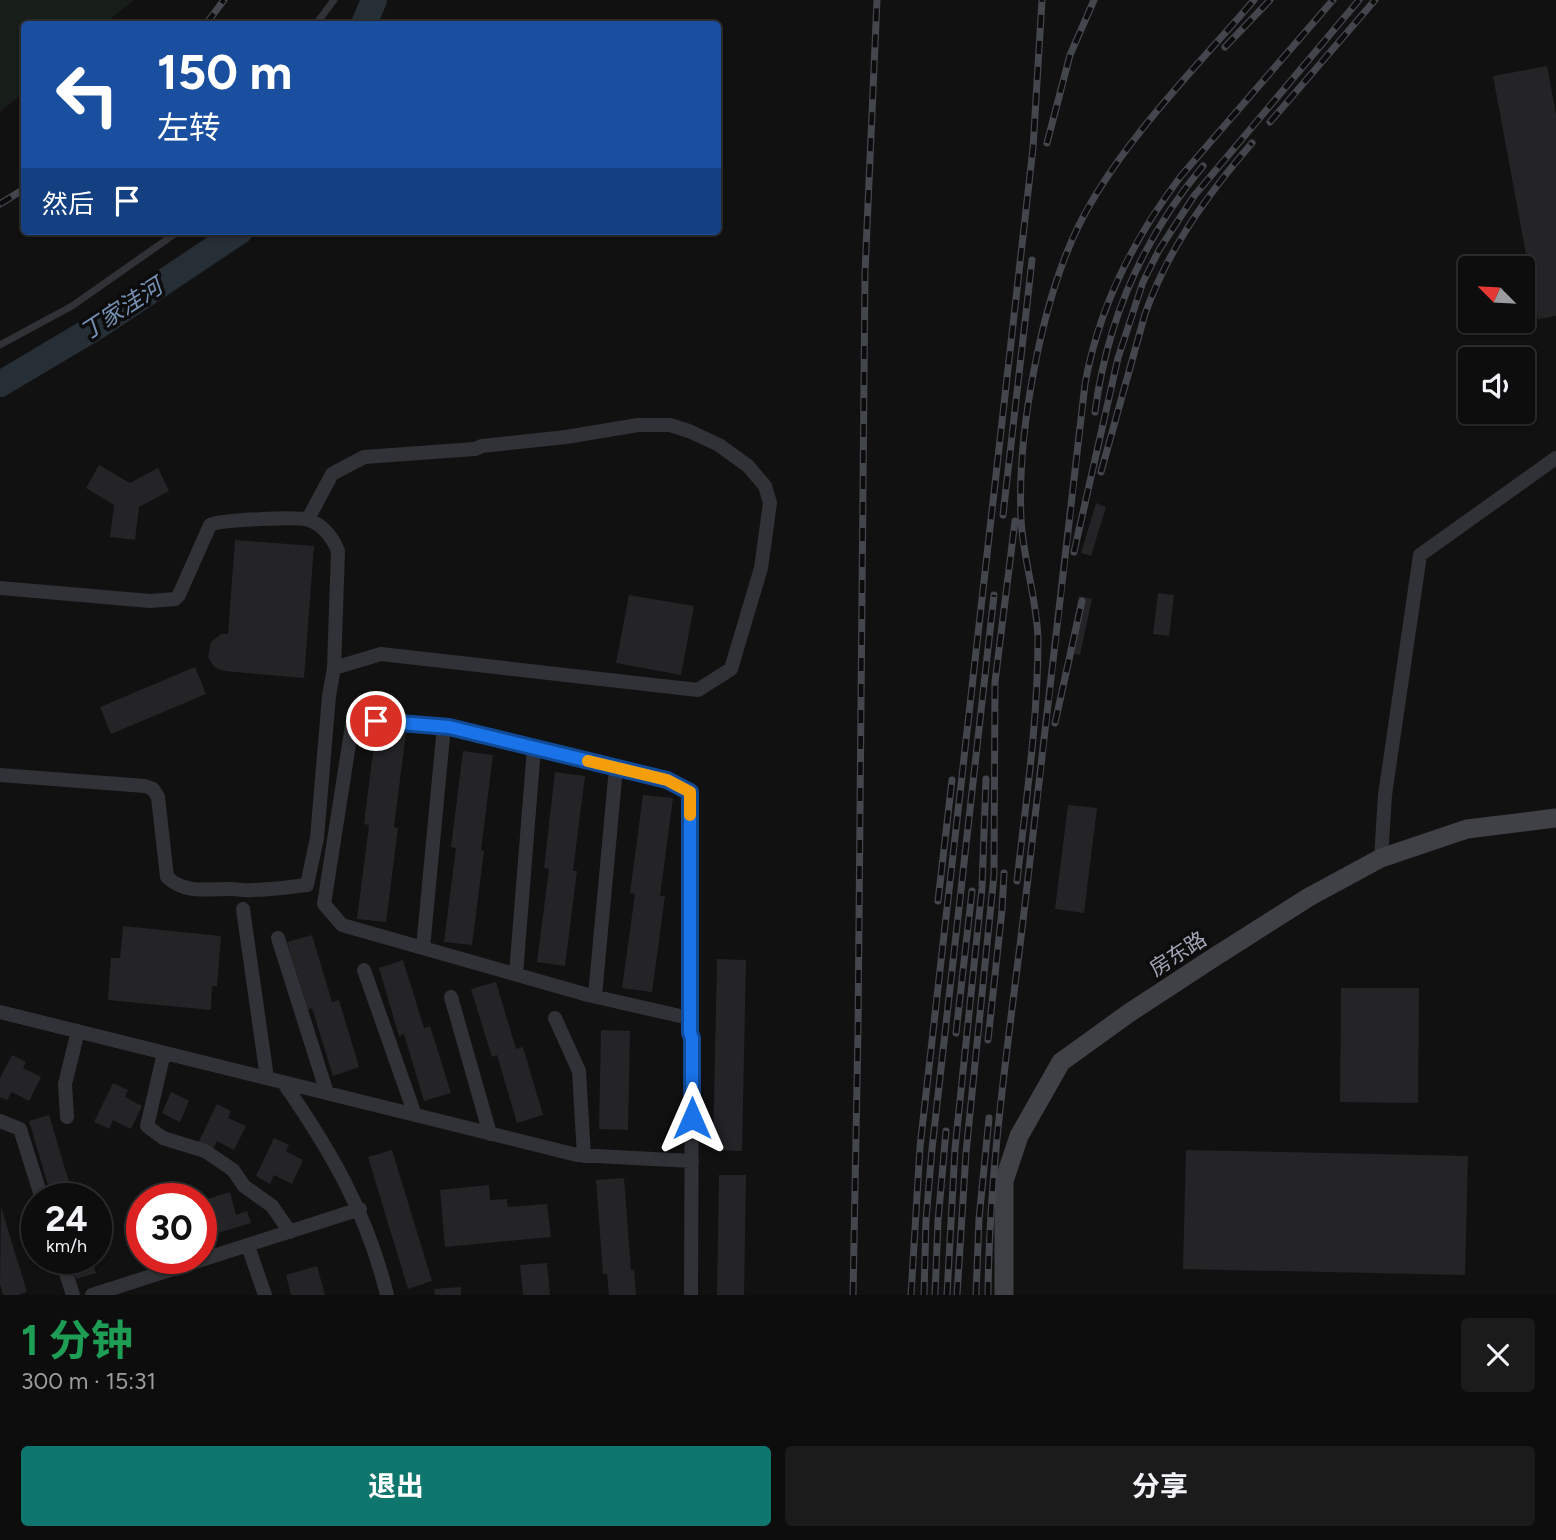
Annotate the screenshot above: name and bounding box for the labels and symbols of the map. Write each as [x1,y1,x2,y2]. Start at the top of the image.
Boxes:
north arrow [1458,256,1535,332]
water label: 丁家洼河 [75,270,171,346]
pin [346,691,406,751]
street label: 房东路 [1145,926,1211,981]
position arrow [655,1081,729,1155]
speed limit sign: 30 [126,1183,217,1274]

